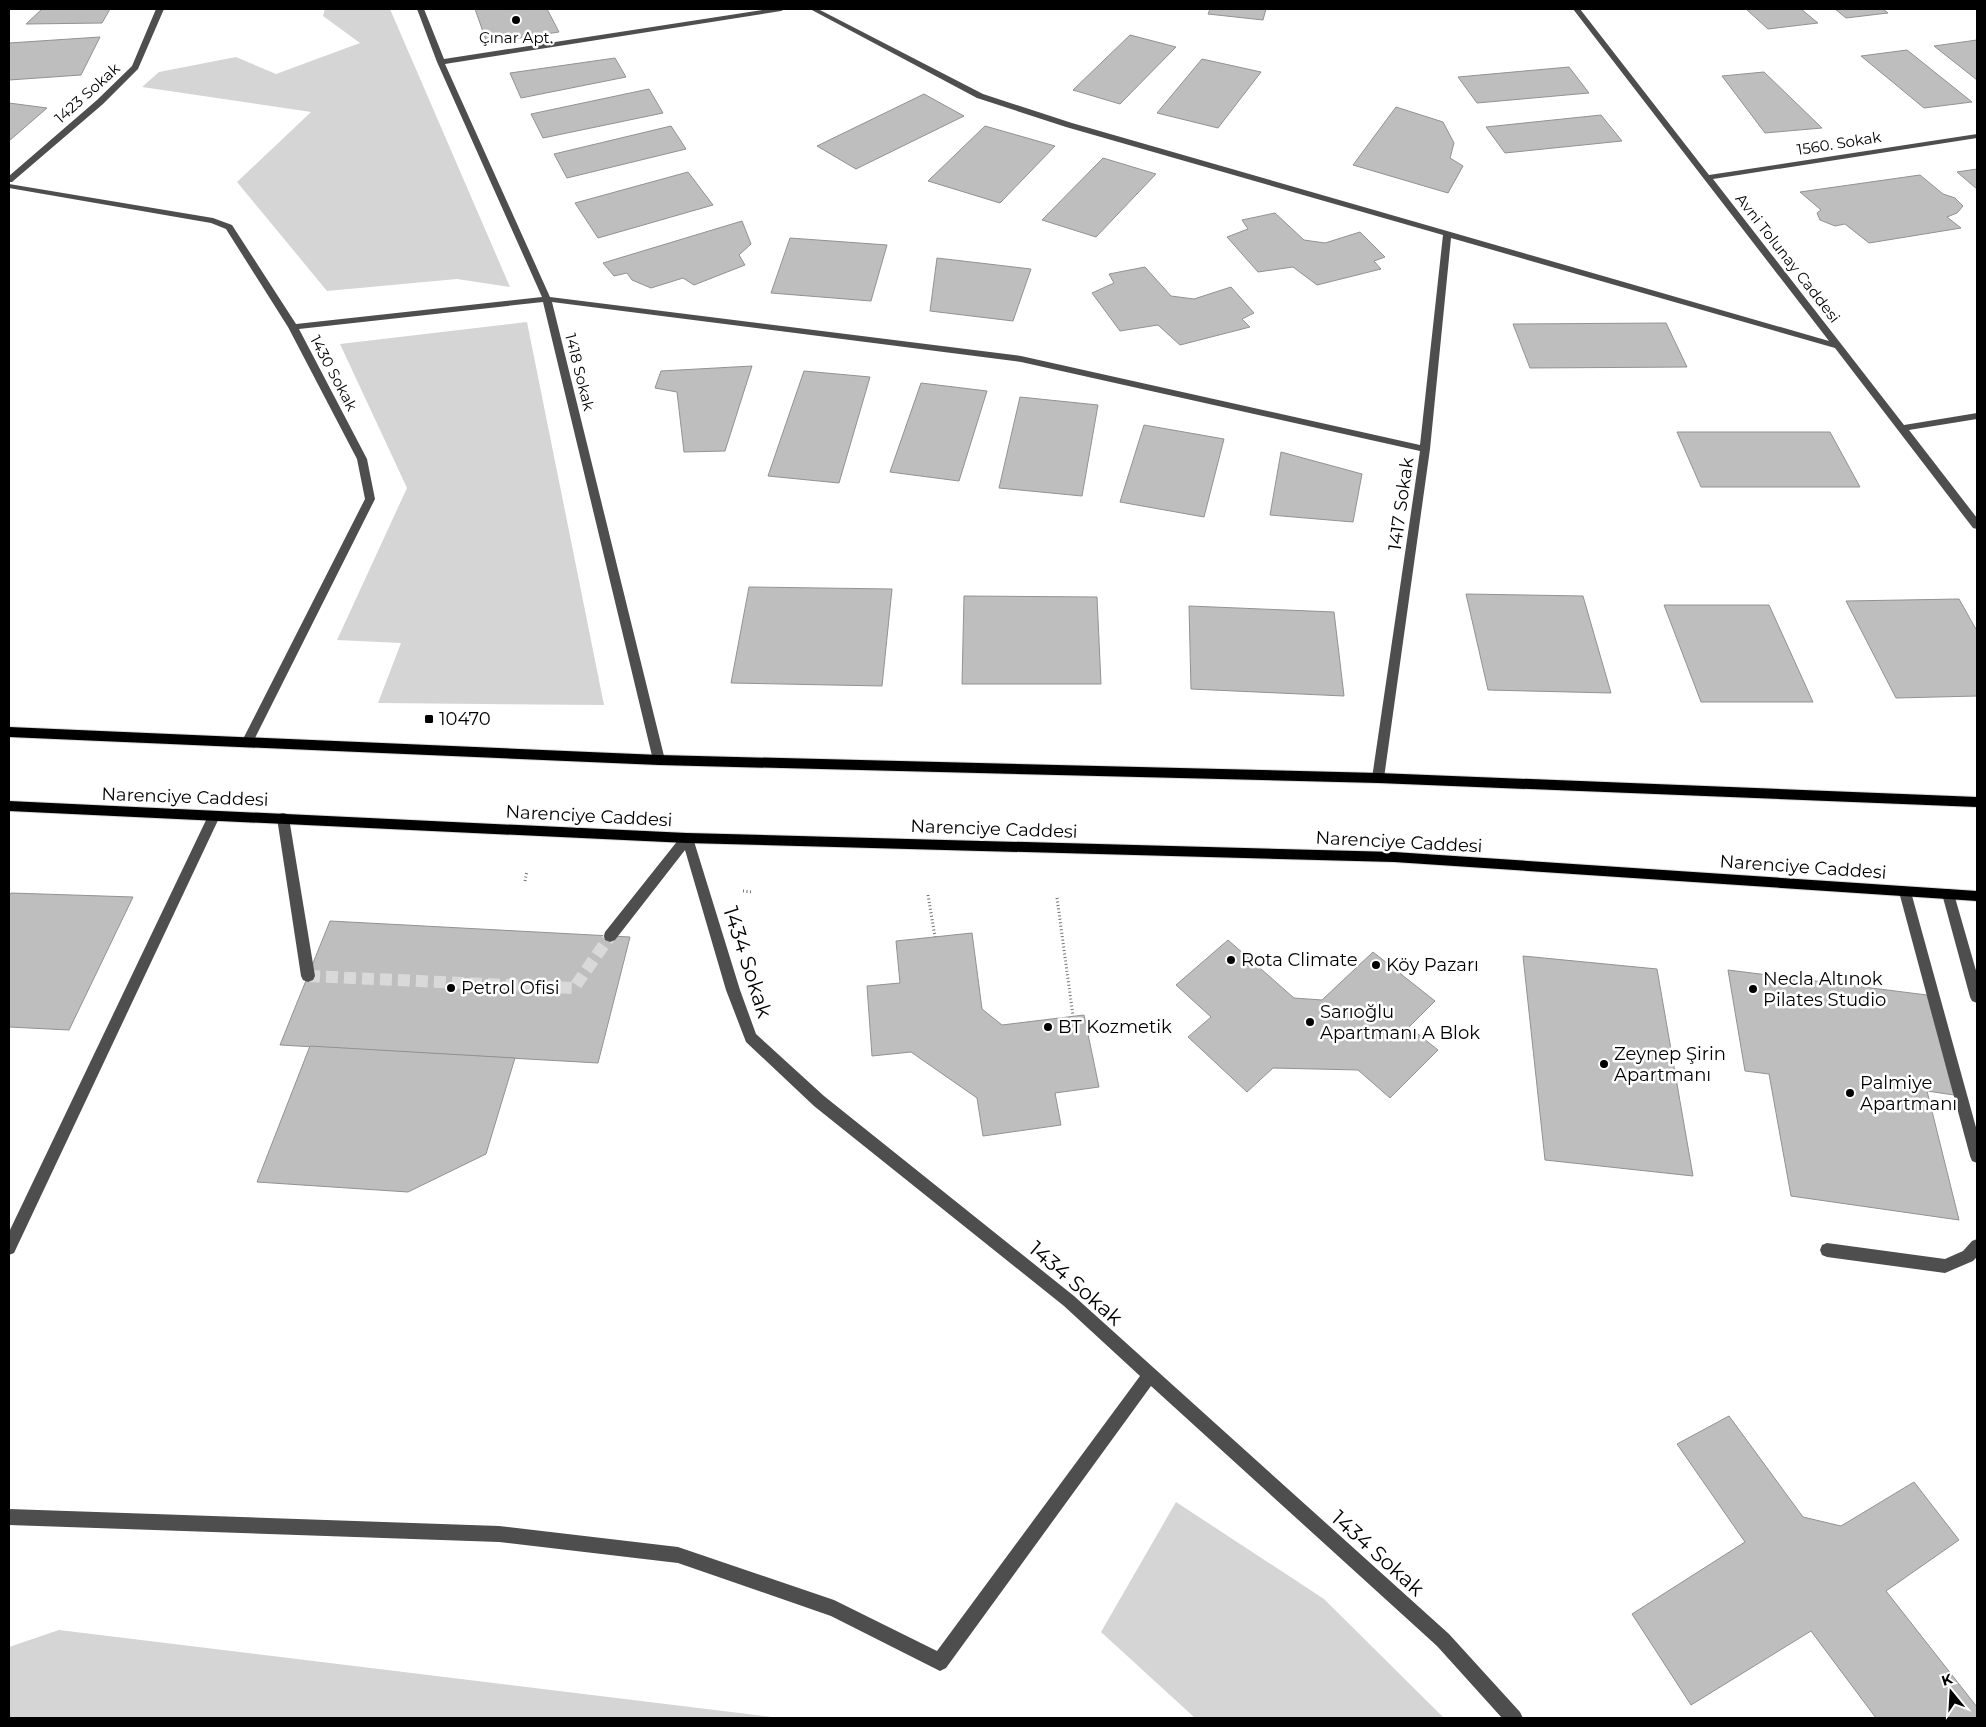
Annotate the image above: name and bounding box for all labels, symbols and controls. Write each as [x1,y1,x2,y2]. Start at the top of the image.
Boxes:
marker: Çınar Apt. [510,14,522,26]
place label: Çınar Apt. [479,28,553,47]
street label: 1423 Sokak [50,59,124,127]
street label: 1560. Sokak [1795,127,1883,159]
street label: Avni Tolunay Caddesi [1732,190,1844,326]
street label: 1418 Sokak [561,331,599,413]
street label: 1430 Sokak [306,332,362,414]
street label: 1417 Sokak [1384,456,1418,552]
place label: 10470 [439,708,491,730]
marker: 10470 [423,713,435,725]
street label: Narenciye Caddesi [101,783,269,811]
street label: Narenciye Caddesi [505,801,673,831]
street label: Narenciye Caddesi [910,815,1078,843]
street label: Narenciye Caddesi [1315,827,1483,857]
street label: Narenciye Caddesi [1719,850,1887,884]
street label: 1434 Sokak [718,903,778,1021]
place label: Rota Climate [1241,949,1358,971]
marker: Rota Climate [1225,954,1237,966]
place label: Köy Pazarı [1386,954,1479,976]
marker: Köy Pazarı [1370,959,1382,971]
place label: Necla Altınok Pilates Studio [1763,968,1886,1011]
place label: Petrol Ofisi [461,977,560,999]
marker: Petrol Ofisi [445,982,457,994]
marker: Necla Altınok Pilates Studio [1747,983,1759,995]
place label: Sarıoğlu Apartmanı A Blok [1320,1001,1480,1044]
place label: BT Kozmetik [1058,1016,1172,1038]
marker: Sarıoğlu Apartmanı A Blok [1304,1016,1316,1028]
marker: BT Kozmetik [1042,1021,1054,1033]
place label: Zeynep Şirin Apartmanı [1614,1043,1726,1086]
marker: Zeynep Şirin Apartmanı [1598,1058,1610,1070]
place label: Palmiye Apartmanı [1860,1072,1957,1115]
marker: Palmiye Apartmanı [1844,1087,1856,1099]
street label: 1434 Sokak [1024,1236,1128,1331]
street label: 1434 Sokak [1327,1505,1430,1601]
north arrow [1926,1667,1976,1717]
text: K [1939,1669,1955,1690]

